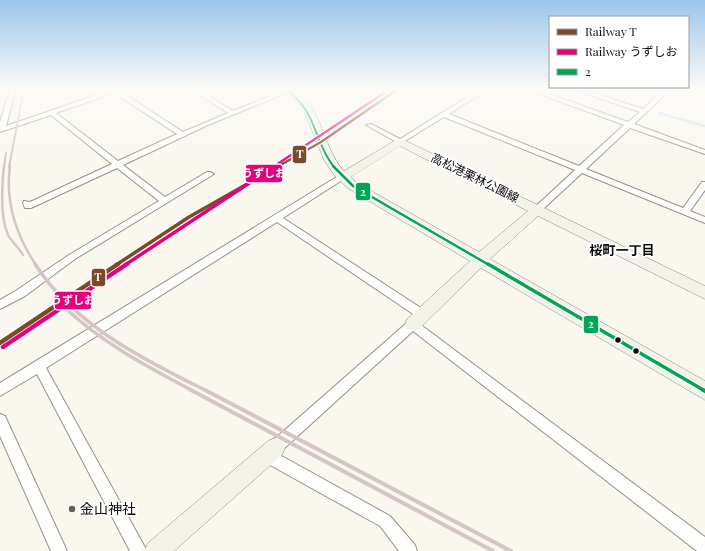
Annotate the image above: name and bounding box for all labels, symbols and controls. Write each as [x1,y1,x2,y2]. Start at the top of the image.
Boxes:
legend [549,16,689,88]
text: Railway T [585,23,637,39]
text: Railway うずしお [585,43,678,59]
text: 2 [585,63,591,79]
line badge: T [292,145,307,164]
text: T [296,146,304,161]
street label: 高松港栗林公園線 [429,149,522,205]
line badge: うずしお [245,164,283,183]
text: うずしお [242,165,286,180]
line badge: 2 [355,182,371,201]
text: 2 [360,184,366,199]
district label: 桜町一丁目 [589,241,655,258]
line badge: T [91,268,106,287]
text: T [94,269,102,284]
line badge: うずしお [54,291,92,310]
text: うずしお [51,292,95,307]
line badge: 2 [583,315,599,334]
text: 2 [588,316,594,331]
unlabelled marker [613,335,623,345]
unlabelled marker [631,346,641,356]
place label: 金山神社 [80,499,136,518]
marker: 金山神社 [67,504,77,514]

